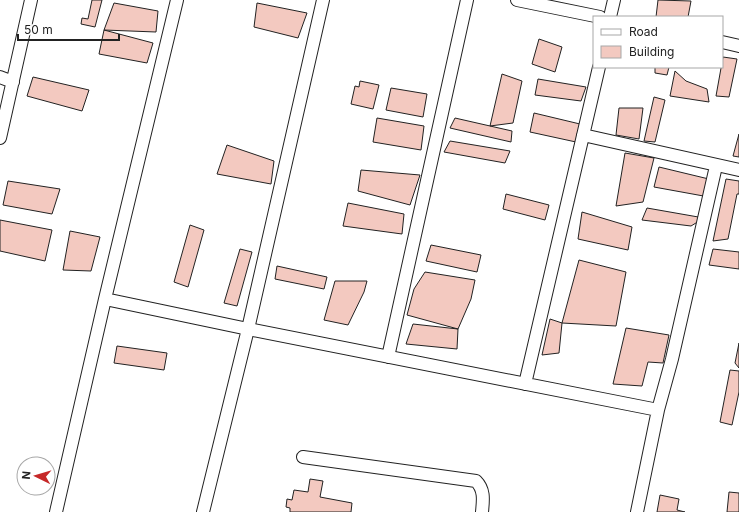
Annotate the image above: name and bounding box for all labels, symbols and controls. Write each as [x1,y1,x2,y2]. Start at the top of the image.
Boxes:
scale bar [18,16,119,42]
legend [593,16,723,68]
text: 50 m [24,22,53,37]
text: Road [629,24,658,39]
text: Building [629,44,674,59]
north arrow [16,456,56,496]
text: N [19,470,33,480]

